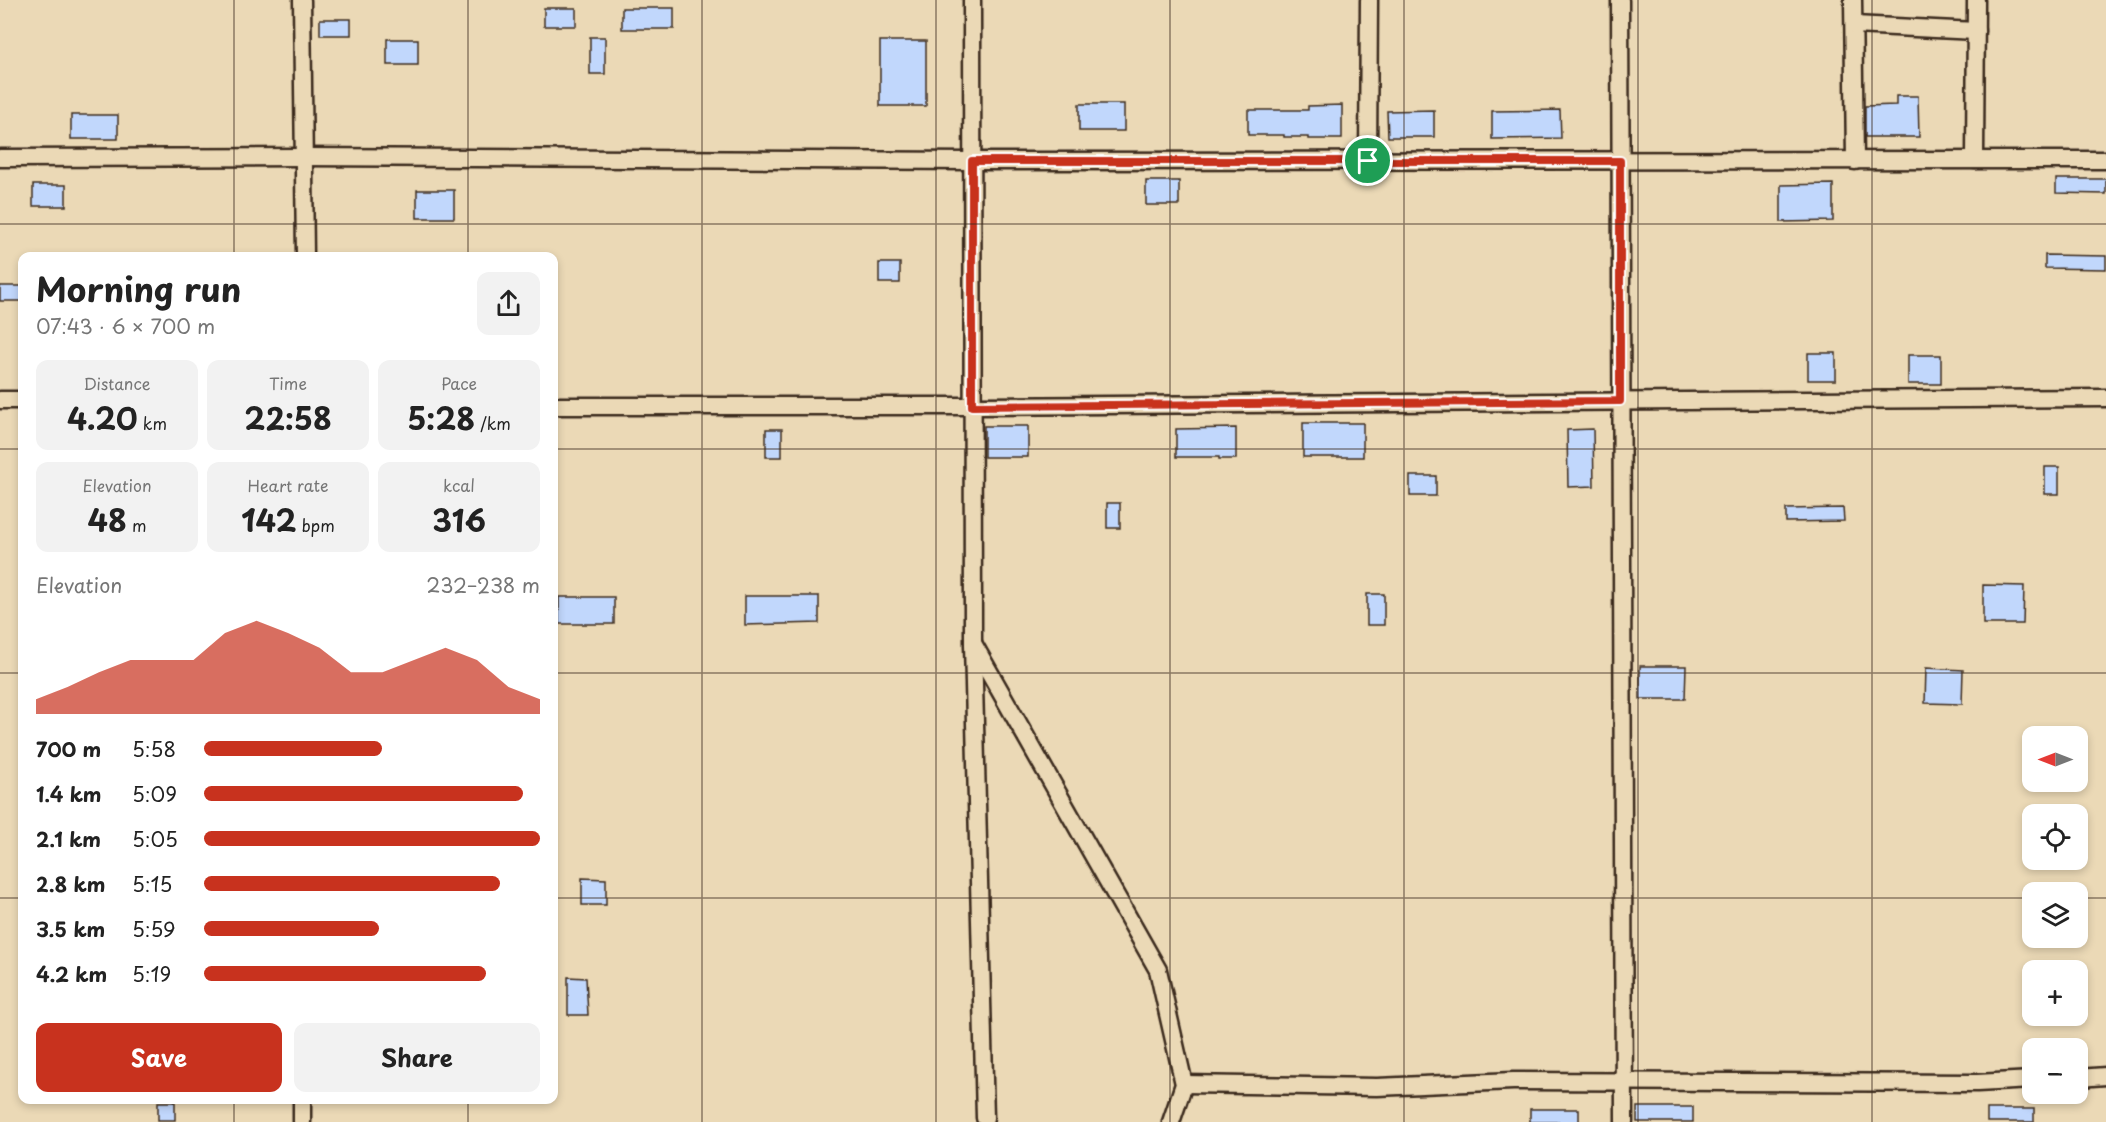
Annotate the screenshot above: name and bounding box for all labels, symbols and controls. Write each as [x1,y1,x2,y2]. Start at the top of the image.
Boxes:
pin [1342,135,1393,186]
icon: arrive [1351,144,1384,177]
text: Morning run [36,263,241,313]
button: share [477,272,540,335]
text: 07:43 · 6 × 700 m [36,311,215,341]
text: Distance [83,371,151,395]
text: Time [269,371,307,395]
text: Pace [441,371,477,395]
text: 4.20 [67,395,138,440]
text: 22:58 [244,395,332,440]
text: 5:28 [407,395,475,440]
text: km [138,411,167,435]
text: /km [475,411,511,435]
text: Elevation [82,473,152,497]
text: Heart rate [248,473,328,497]
text: kcal [443,473,475,497]
text: 48 [87,497,127,542]
text: 142 [241,497,296,542]
text: 316 [432,497,486,542]
text: m [127,513,147,537]
text: bpm [296,513,335,537]
text: Elevation [36,570,122,600]
text: 232–238 m [426,570,540,600]
north arrow [2022,726,2088,792]
map controls [2022,726,2088,1104]
text: 700 m [36,734,101,764]
text: 5:58 [132,734,176,764]
text: 1.4 km [36,779,102,809]
text: 5:09 [132,779,177,809]
button: locate [2022,804,2088,870]
text: 2.1 km [36,824,101,854]
text: 5:05 [132,824,178,854]
text: 2.8 km [36,869,105,899]
text: 5:15 [132,869,172,899]
button: layers [2022,882,2088,948]
text: 3.5 km [36,914,105,944]
text: 5:59 [132,914,176,944]
text: 4.2 km [36,959,107,989]
text: 5:19 [132,959,171,989]
button: + [2022,960,2088,1026]
button: Save [36,1023,282,1092]
button: Share [294,1023,540,1092]
button: − [2022,1038,2088,1104]

